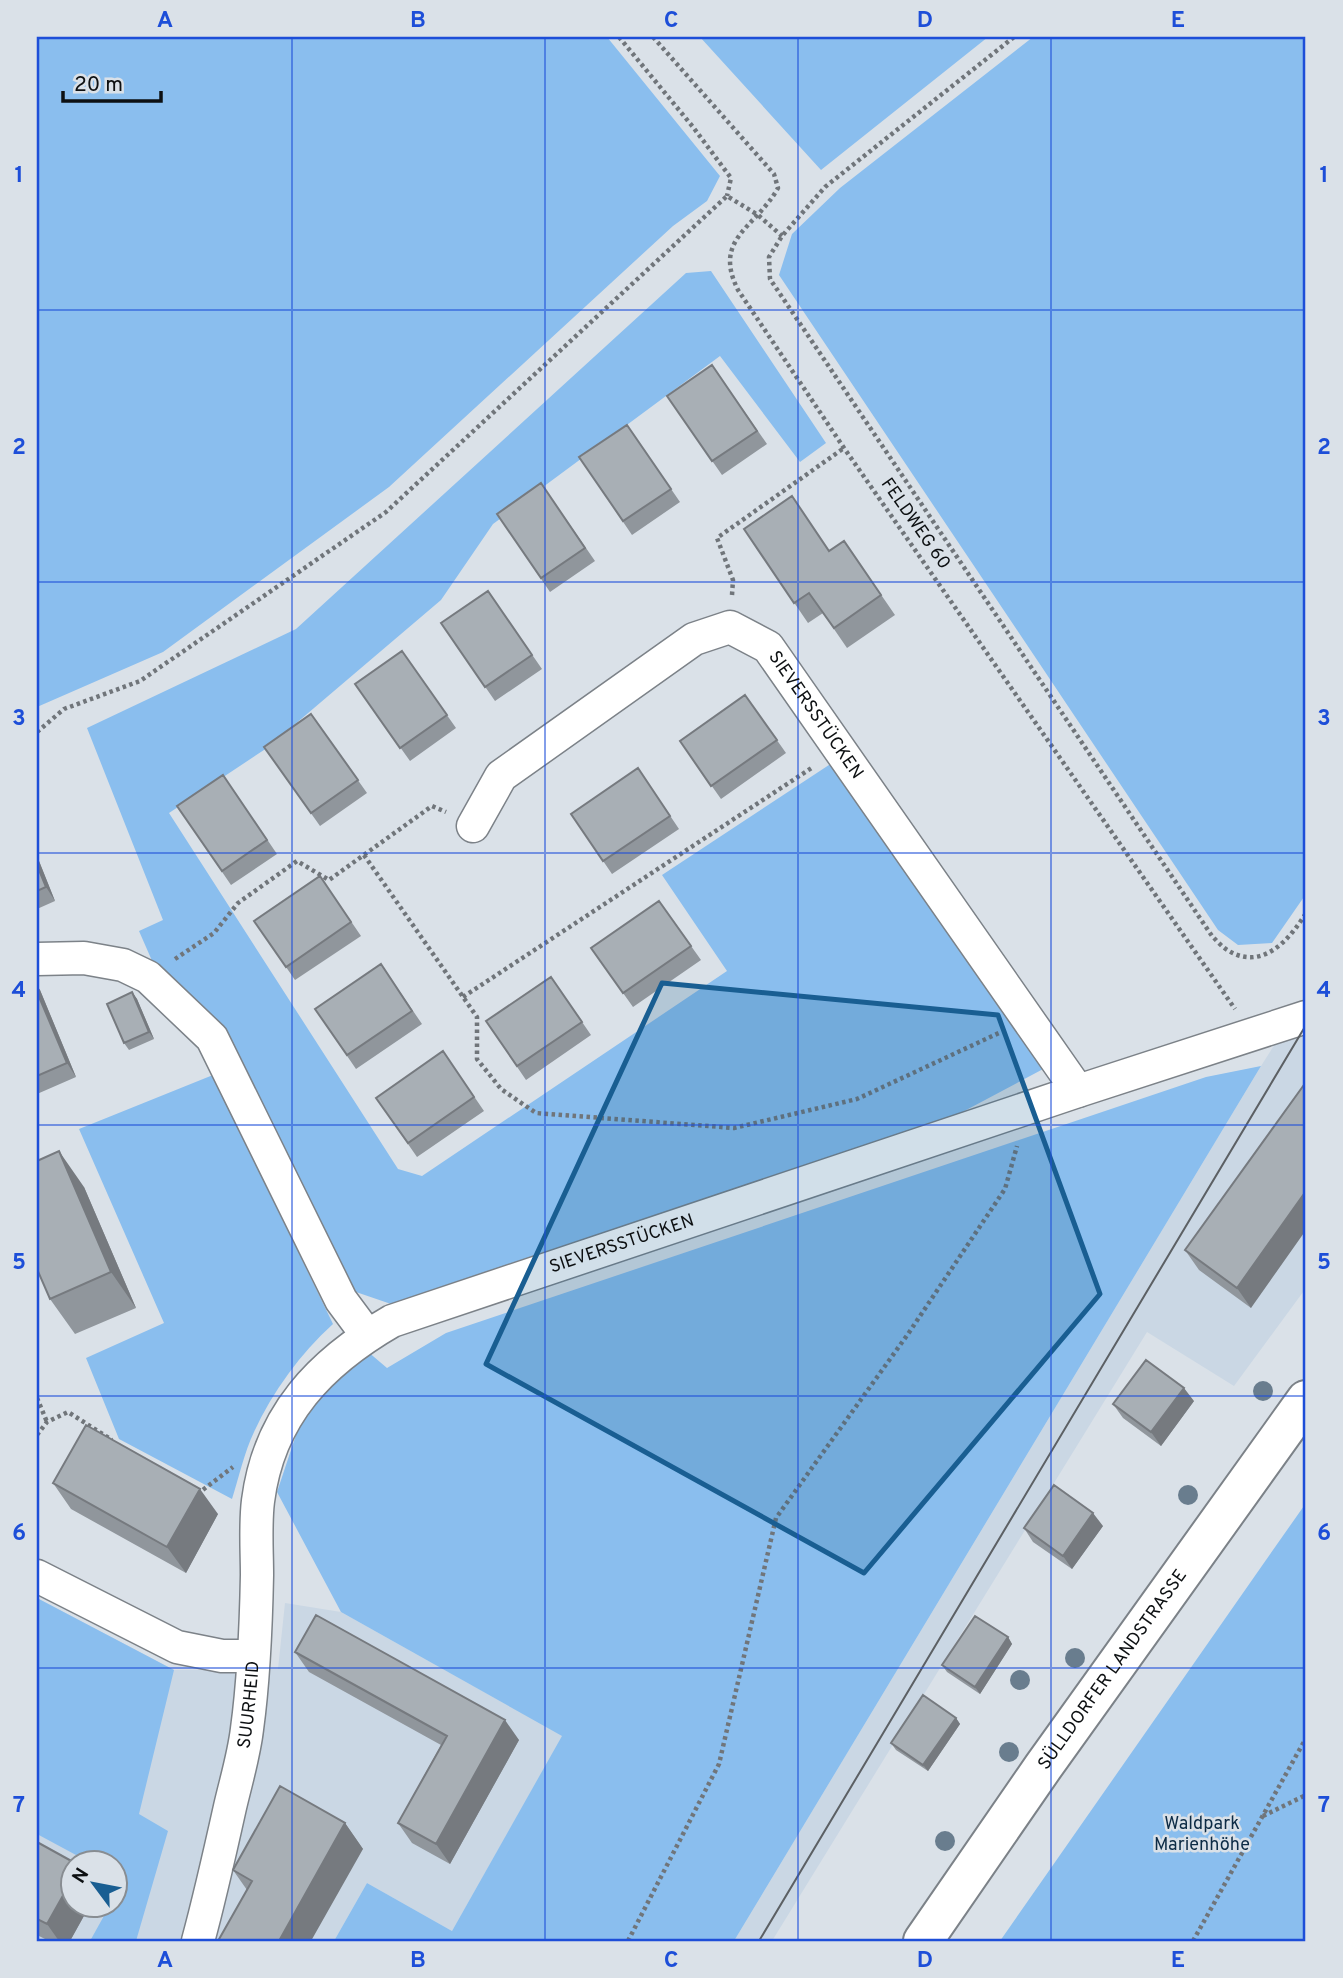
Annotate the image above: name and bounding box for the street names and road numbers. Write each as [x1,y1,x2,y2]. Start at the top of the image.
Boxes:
street label: FELDWEG 60 [875,474,955,574]
street label: SIEVERSSTÜCKEN [763,647,868,784]
street label: SIEVERSSTÜCKEN [547,1209,697,1279]
street label: SÜLLDORFER LANDSTRASSE [1033,1565,1192,1775]
street label: SUURHEID [233,1660,265,1750]

